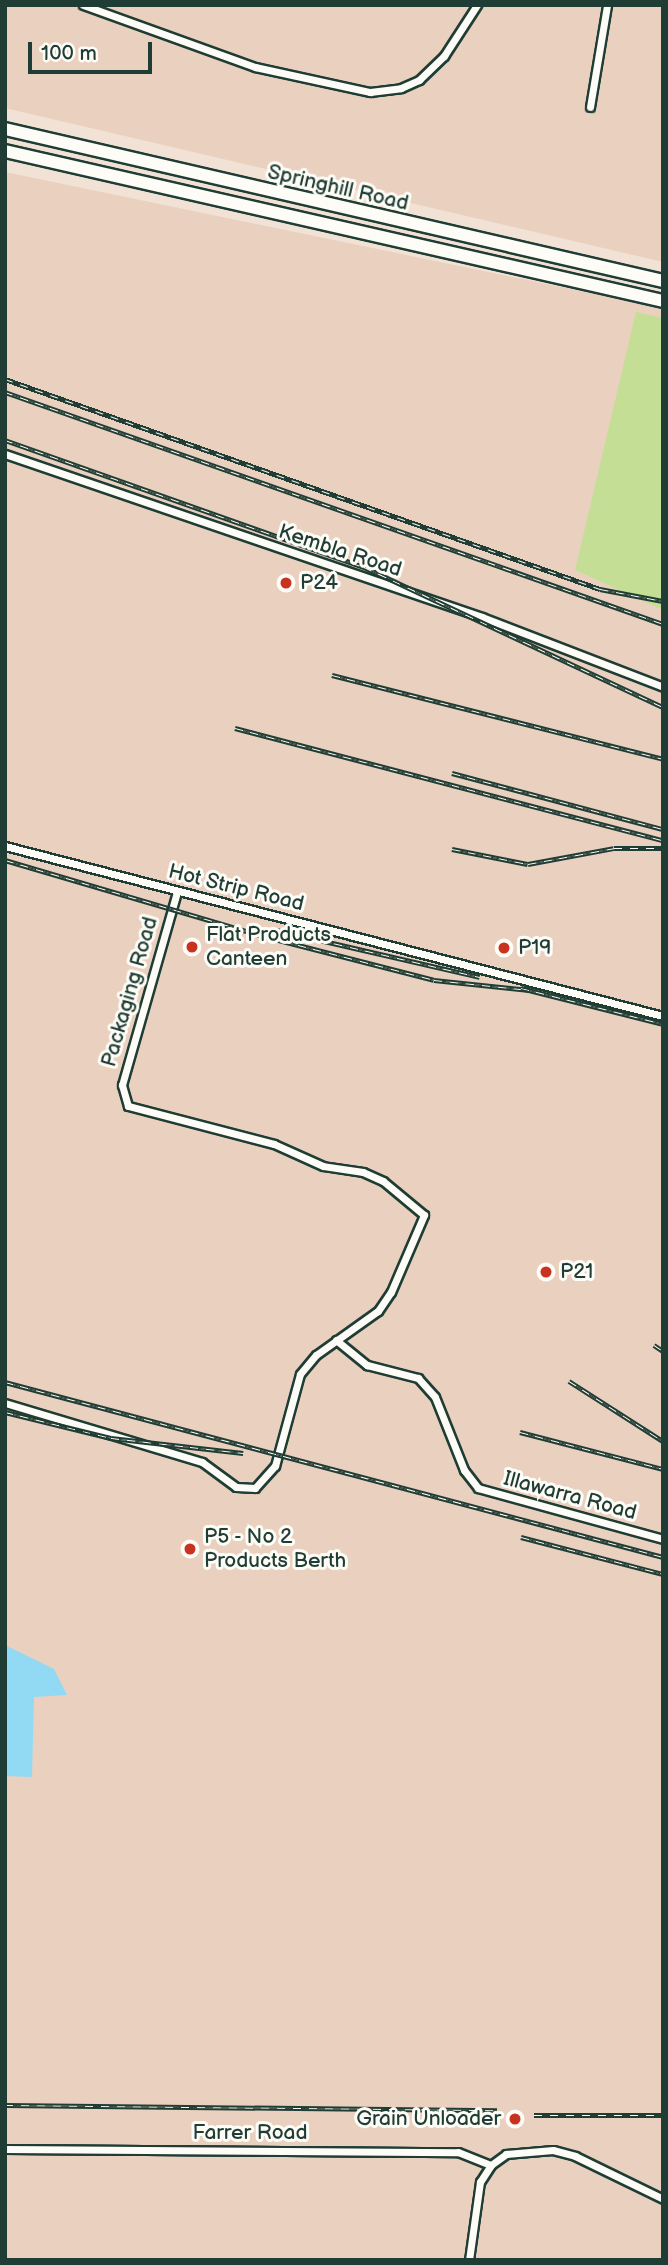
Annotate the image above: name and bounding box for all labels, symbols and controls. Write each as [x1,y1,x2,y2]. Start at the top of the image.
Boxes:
scale bar [32,28,156,72]
text: 100 m [41,41,97,66]
street label: Springhill Road [265,160,411,216]
street label: Kembla Road [275,519,405,583]
place label: P24 [300,570,338,596]
marker: P24 [278,575,294,591]
street label: Hot Strip Road [165,859,307,917]
street label: Packaging Road [97,914,163,1070]
place label: Flat Products Canteen [206,922,331,972]
place label: P19 [518,935,551,961]
marker: Flat Products Canteen [184,939,200,955]
marker: P19 [496,940,512,956]
place label: P21 [560,1259,593,1285]
marker: P21 [538,1264,554,1280]
street label: Illawarra Road [501,1466,639,1526]
place label: P5 - No 2 Products Berth [204,1524,346,1574]
marker: P5 - No 2 Products Berth [182,1541,198,1557]
place label: Grain Unloader [356,2106,501,2132]
marker: Grain Unloader [507,2111,523,2127]
street label: Farrer Road [193,2120,307,2146]

